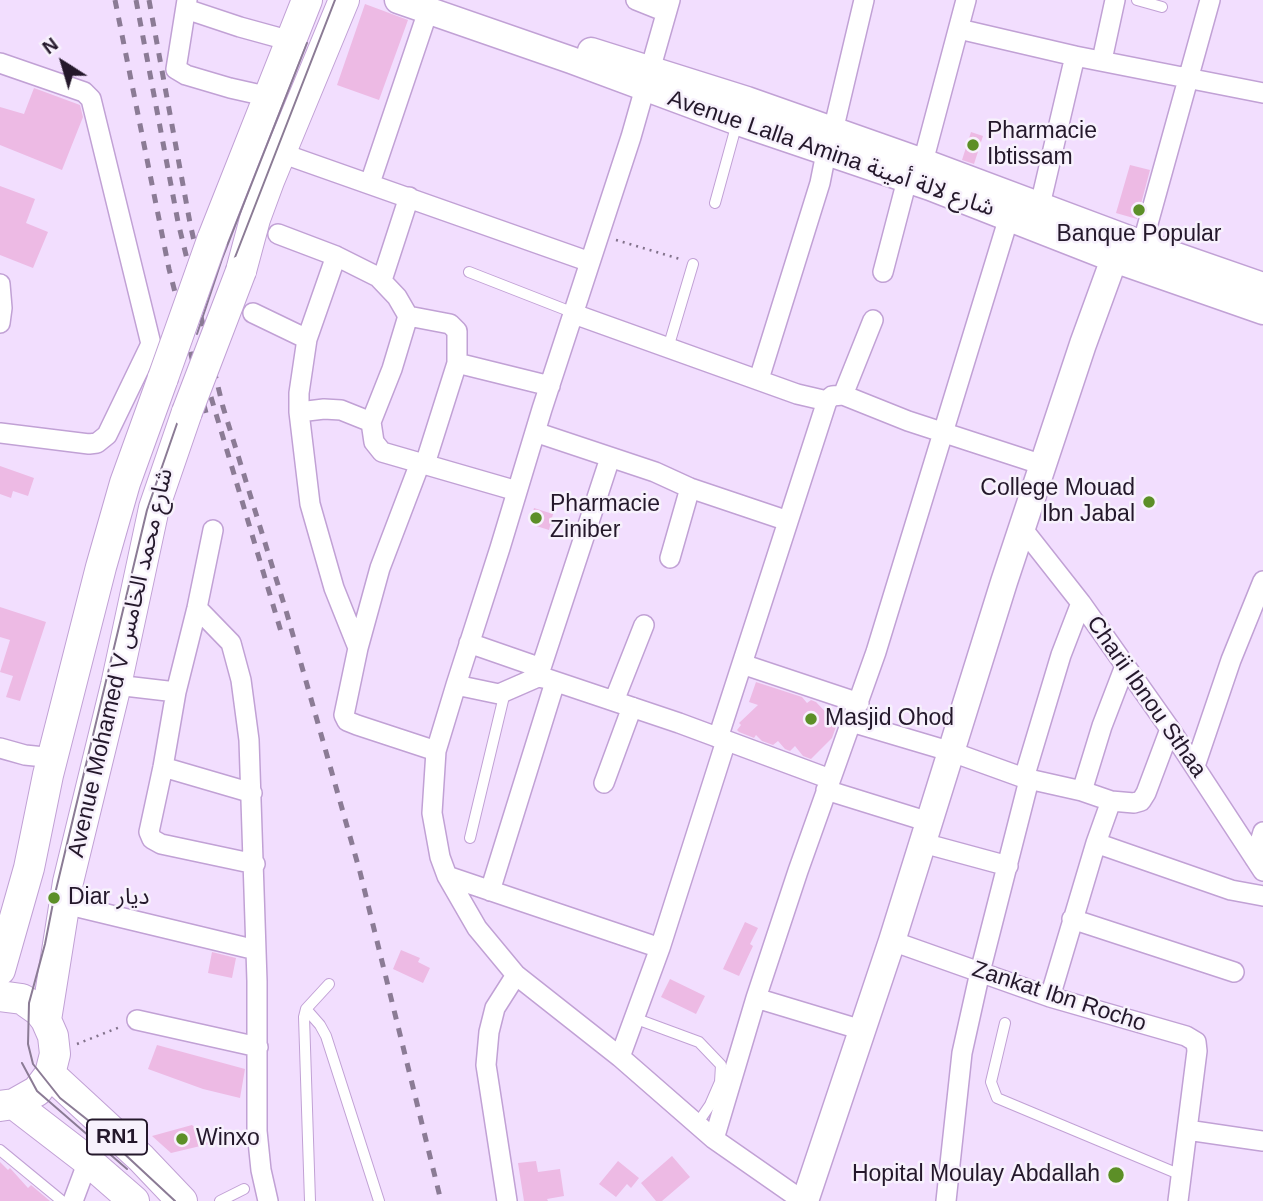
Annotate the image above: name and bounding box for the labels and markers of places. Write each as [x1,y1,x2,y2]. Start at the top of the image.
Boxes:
place label: Pharmacie Ibtissam [987,118,1097,172]
marker: Pharmacie Ibtissam [965,137,981,153]
marker: Banque Popular [1131,202,1147,218]
place label: Banque Popular [1057,221,1221,249]
place label: College Mouad Ibn Jabal [980,475,1135,529]
place label: Pharmacie Ziniber [550,491,660,545]
marker: College Mouad Ibn Jabal [1141,494,1157,510]
marker: Pharmacie Ziniber [528,510,544,526]
place label: Masjid Ohod [825,705,954,733]
marker: Masjid Ohod [803,711,819,727]
place label: Diar ديار [68,884,150,912]
marker: Diar ديار [46,890,62,906]
place label: Winxo [196,1125,260,1153]
marker: Winxo [174,1131,190,1147]
place label: Hopital Moulay Abdallah [852,1161,1100,1189]
marker: Hopital Moulay Abdallah [1106,1165,1126,1185]

